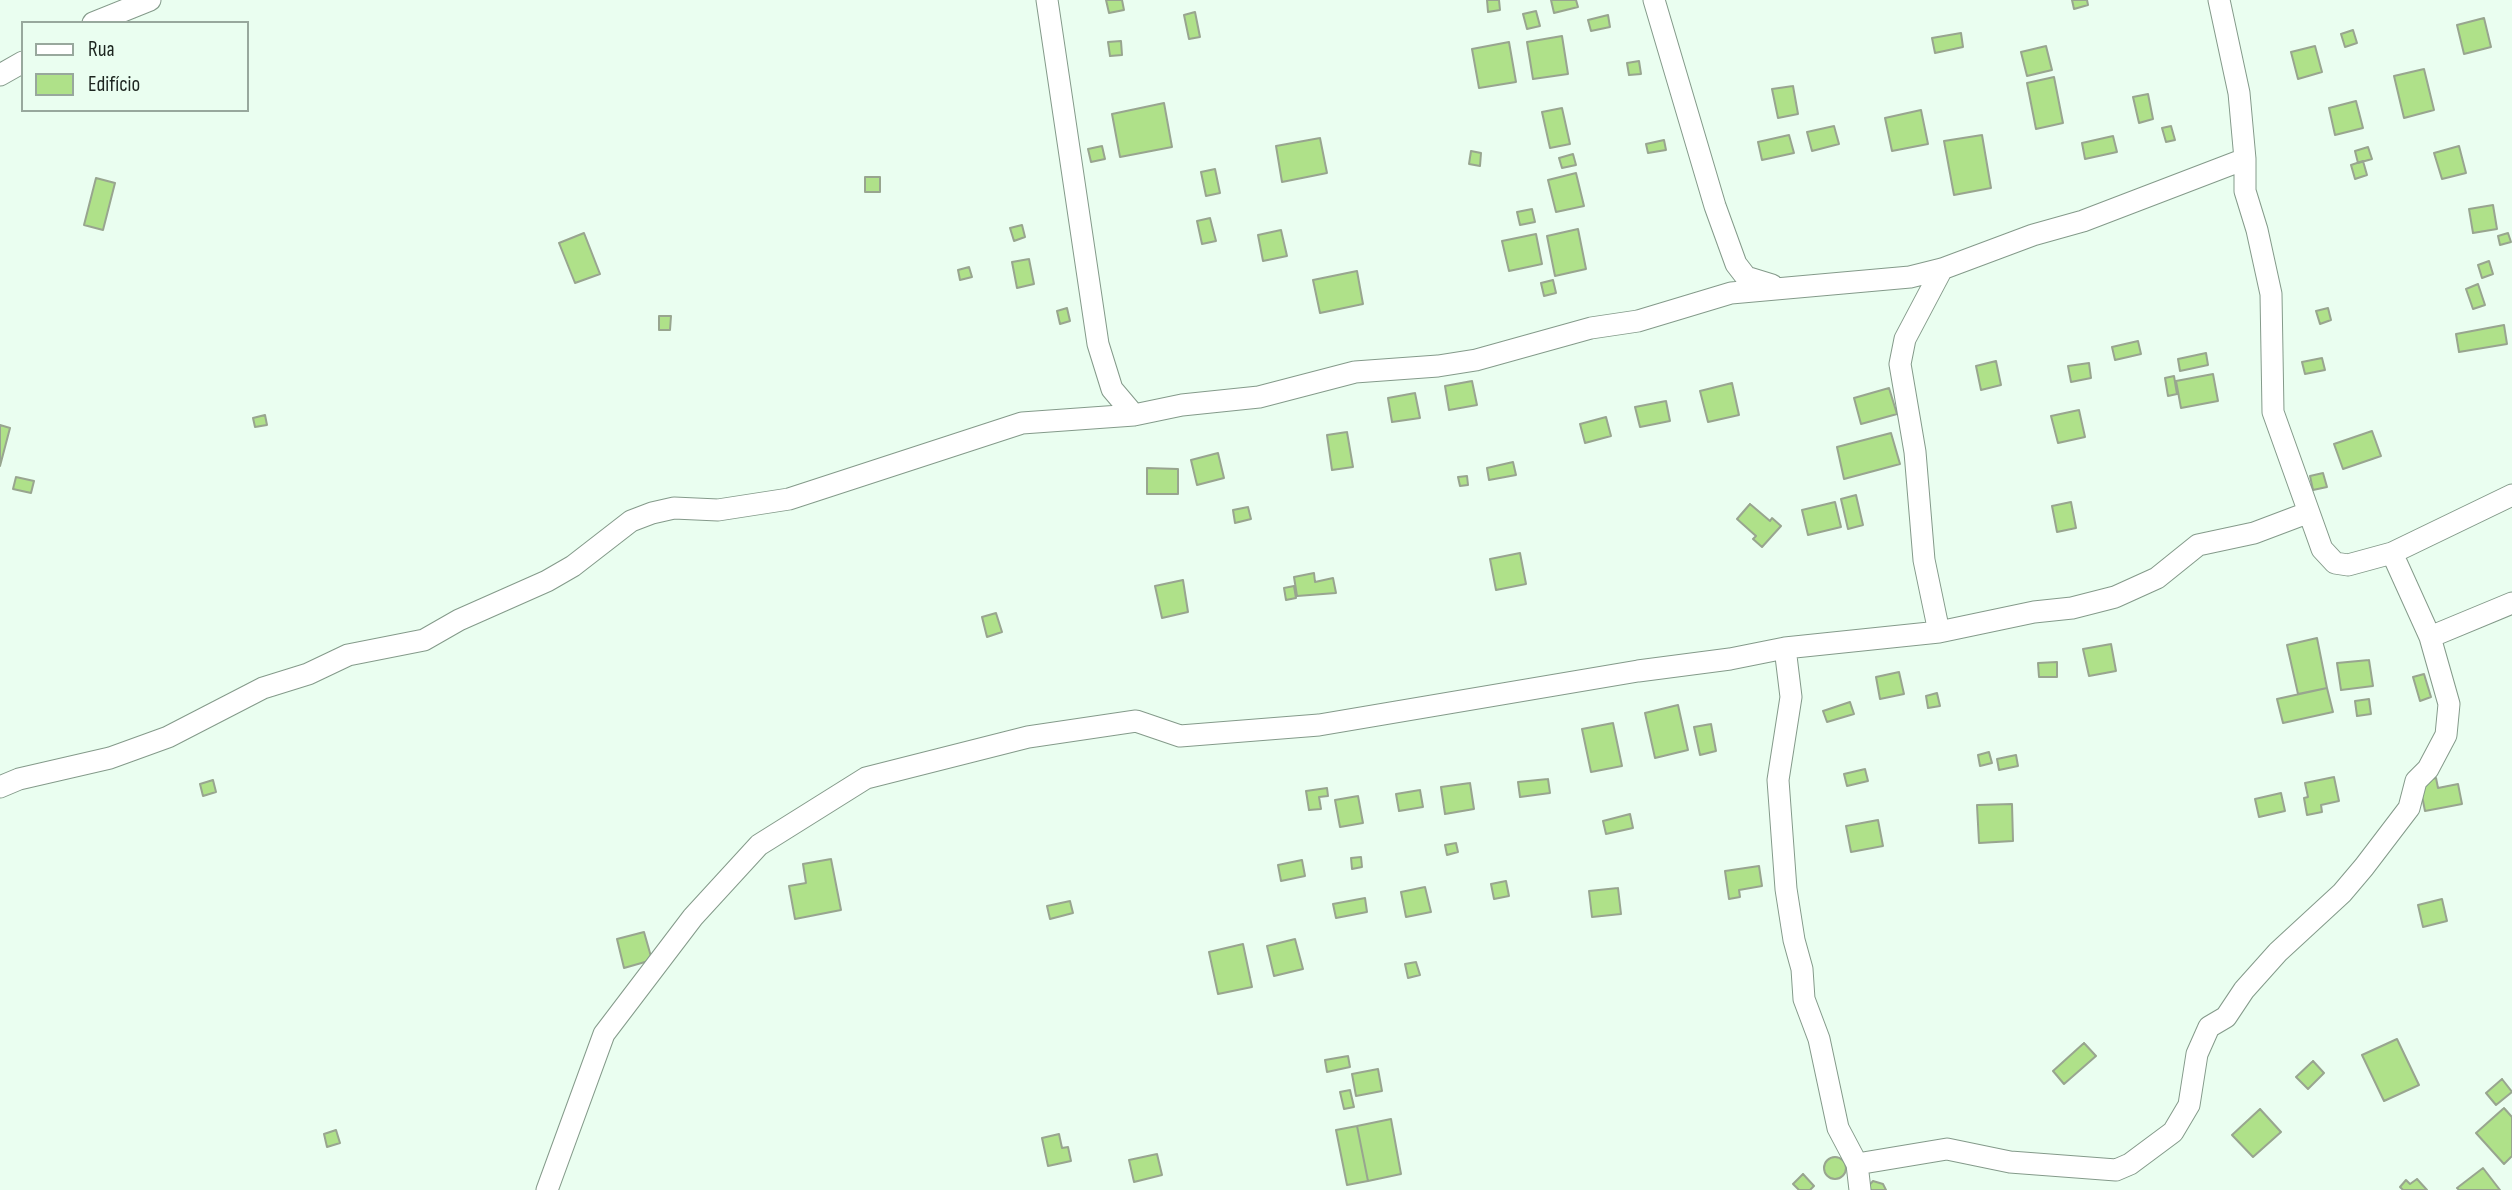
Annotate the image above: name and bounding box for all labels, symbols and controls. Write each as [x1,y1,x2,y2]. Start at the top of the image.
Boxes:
legend [21,21,248,112]
text: Rua [88,37,115,62]
text: Edifício [88,72,140,97]

